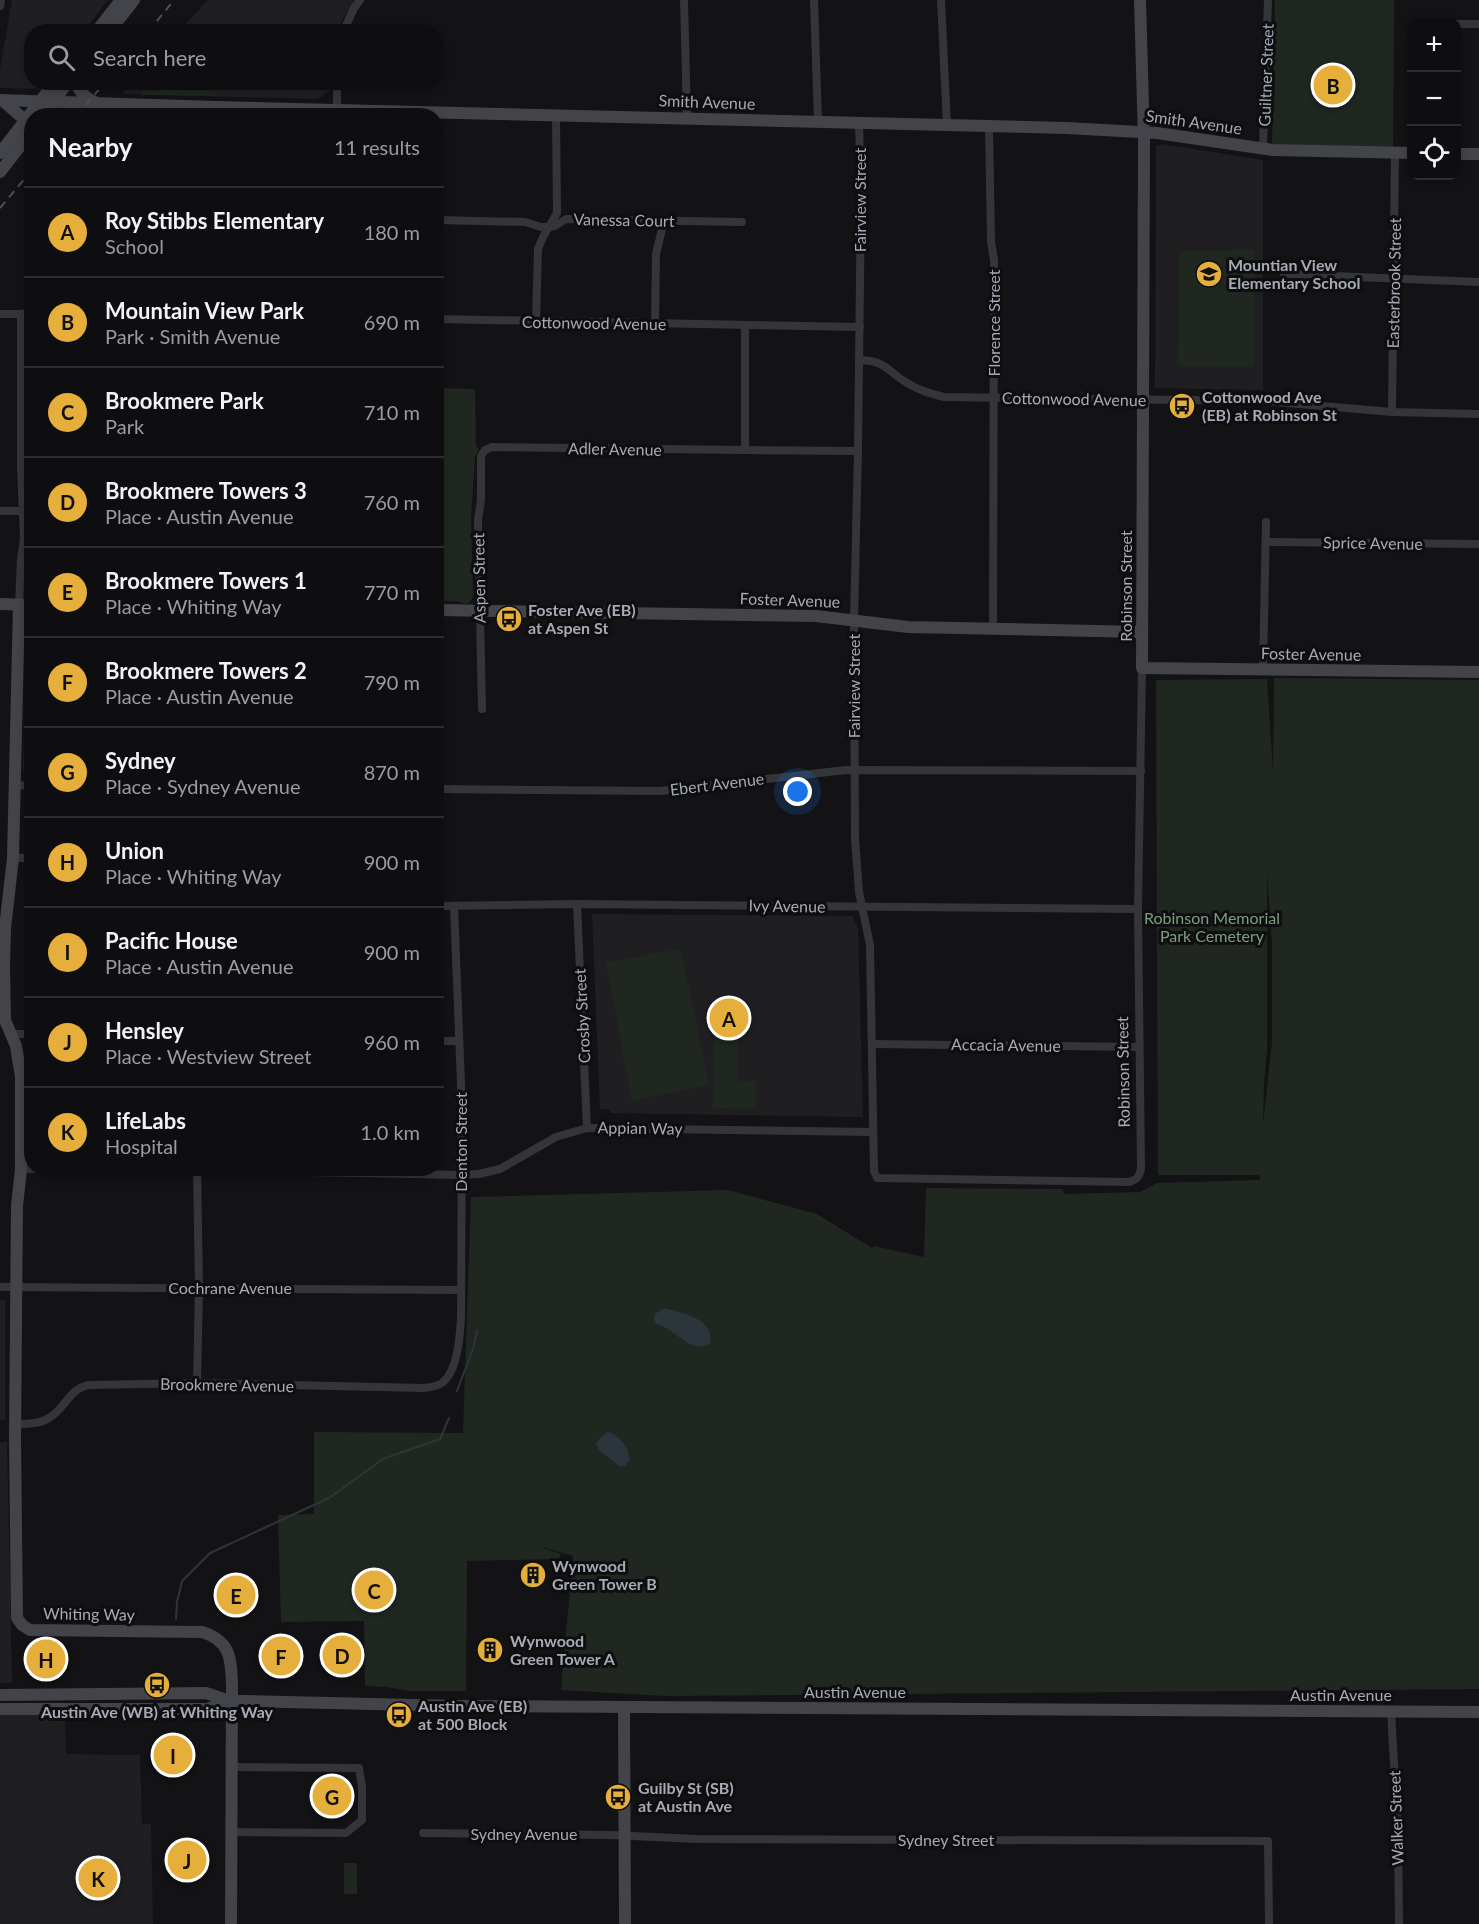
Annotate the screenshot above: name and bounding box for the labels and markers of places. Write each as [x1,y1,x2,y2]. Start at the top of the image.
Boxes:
pin: B [1314,62,1352,107]
place label: Mountian View Elementary School [1228,255,1360,292]
school or university icon: Mountian View Elementary School [1194,259,1224,289]
place label: Cottonwood Ave (EB) at Robinson St [1202,387,1337,424]
bus stop icon: Cottonwood Ave (EB) at Robinson St [1167,391,1197,421]
place label: Foster Ave (EB) at Aspen St [528,600,636,637]
bus stop icon: Foster Ave (EB) at Aspen St [494,604,524,634]
pin: A [710,996,748,1040]
place label: Wynwood Green Tower B [552,1556,657,1593]
building icon: Wynwood Green Tower B [518,1560,548,1590]
pin: C [354,1568,394,1612]
pin: E [216,1572,256,1618]
place label: Wynwood Green Tower A [510,1631,616,1668]
pin: D [322,1632,362,1678]
pin: F [262,1634,300,1678]
building icon: Wynwood Green Tower A [475,1635,505,1665]
pin: H [26,1636,66,1682]
bus stop icon: Austin Ave (WB) at Whiting Way [142,1670,172,1700]
place label: Austin Ave (EB) at 500 Block [417,1696,527,1733]
bus stop icon: Austin Ave (EB) at 500 Block [384,1700,414,1730]
place label: Austin Ave (WB) at Whiting Way [40,1702,274,1721]
pin: I [154,1732,192,1778]
pin: G [312,1774,352,1818]
place label: Guilby St (SB) at Austin Ave [638,1778,734,1815]
bus stop icon: Guilby St (SB) at Austin Ave [603,1782,633,1812]
pin: J [168,1838,207,1882]
pin: K [78,1856,118,1900]

